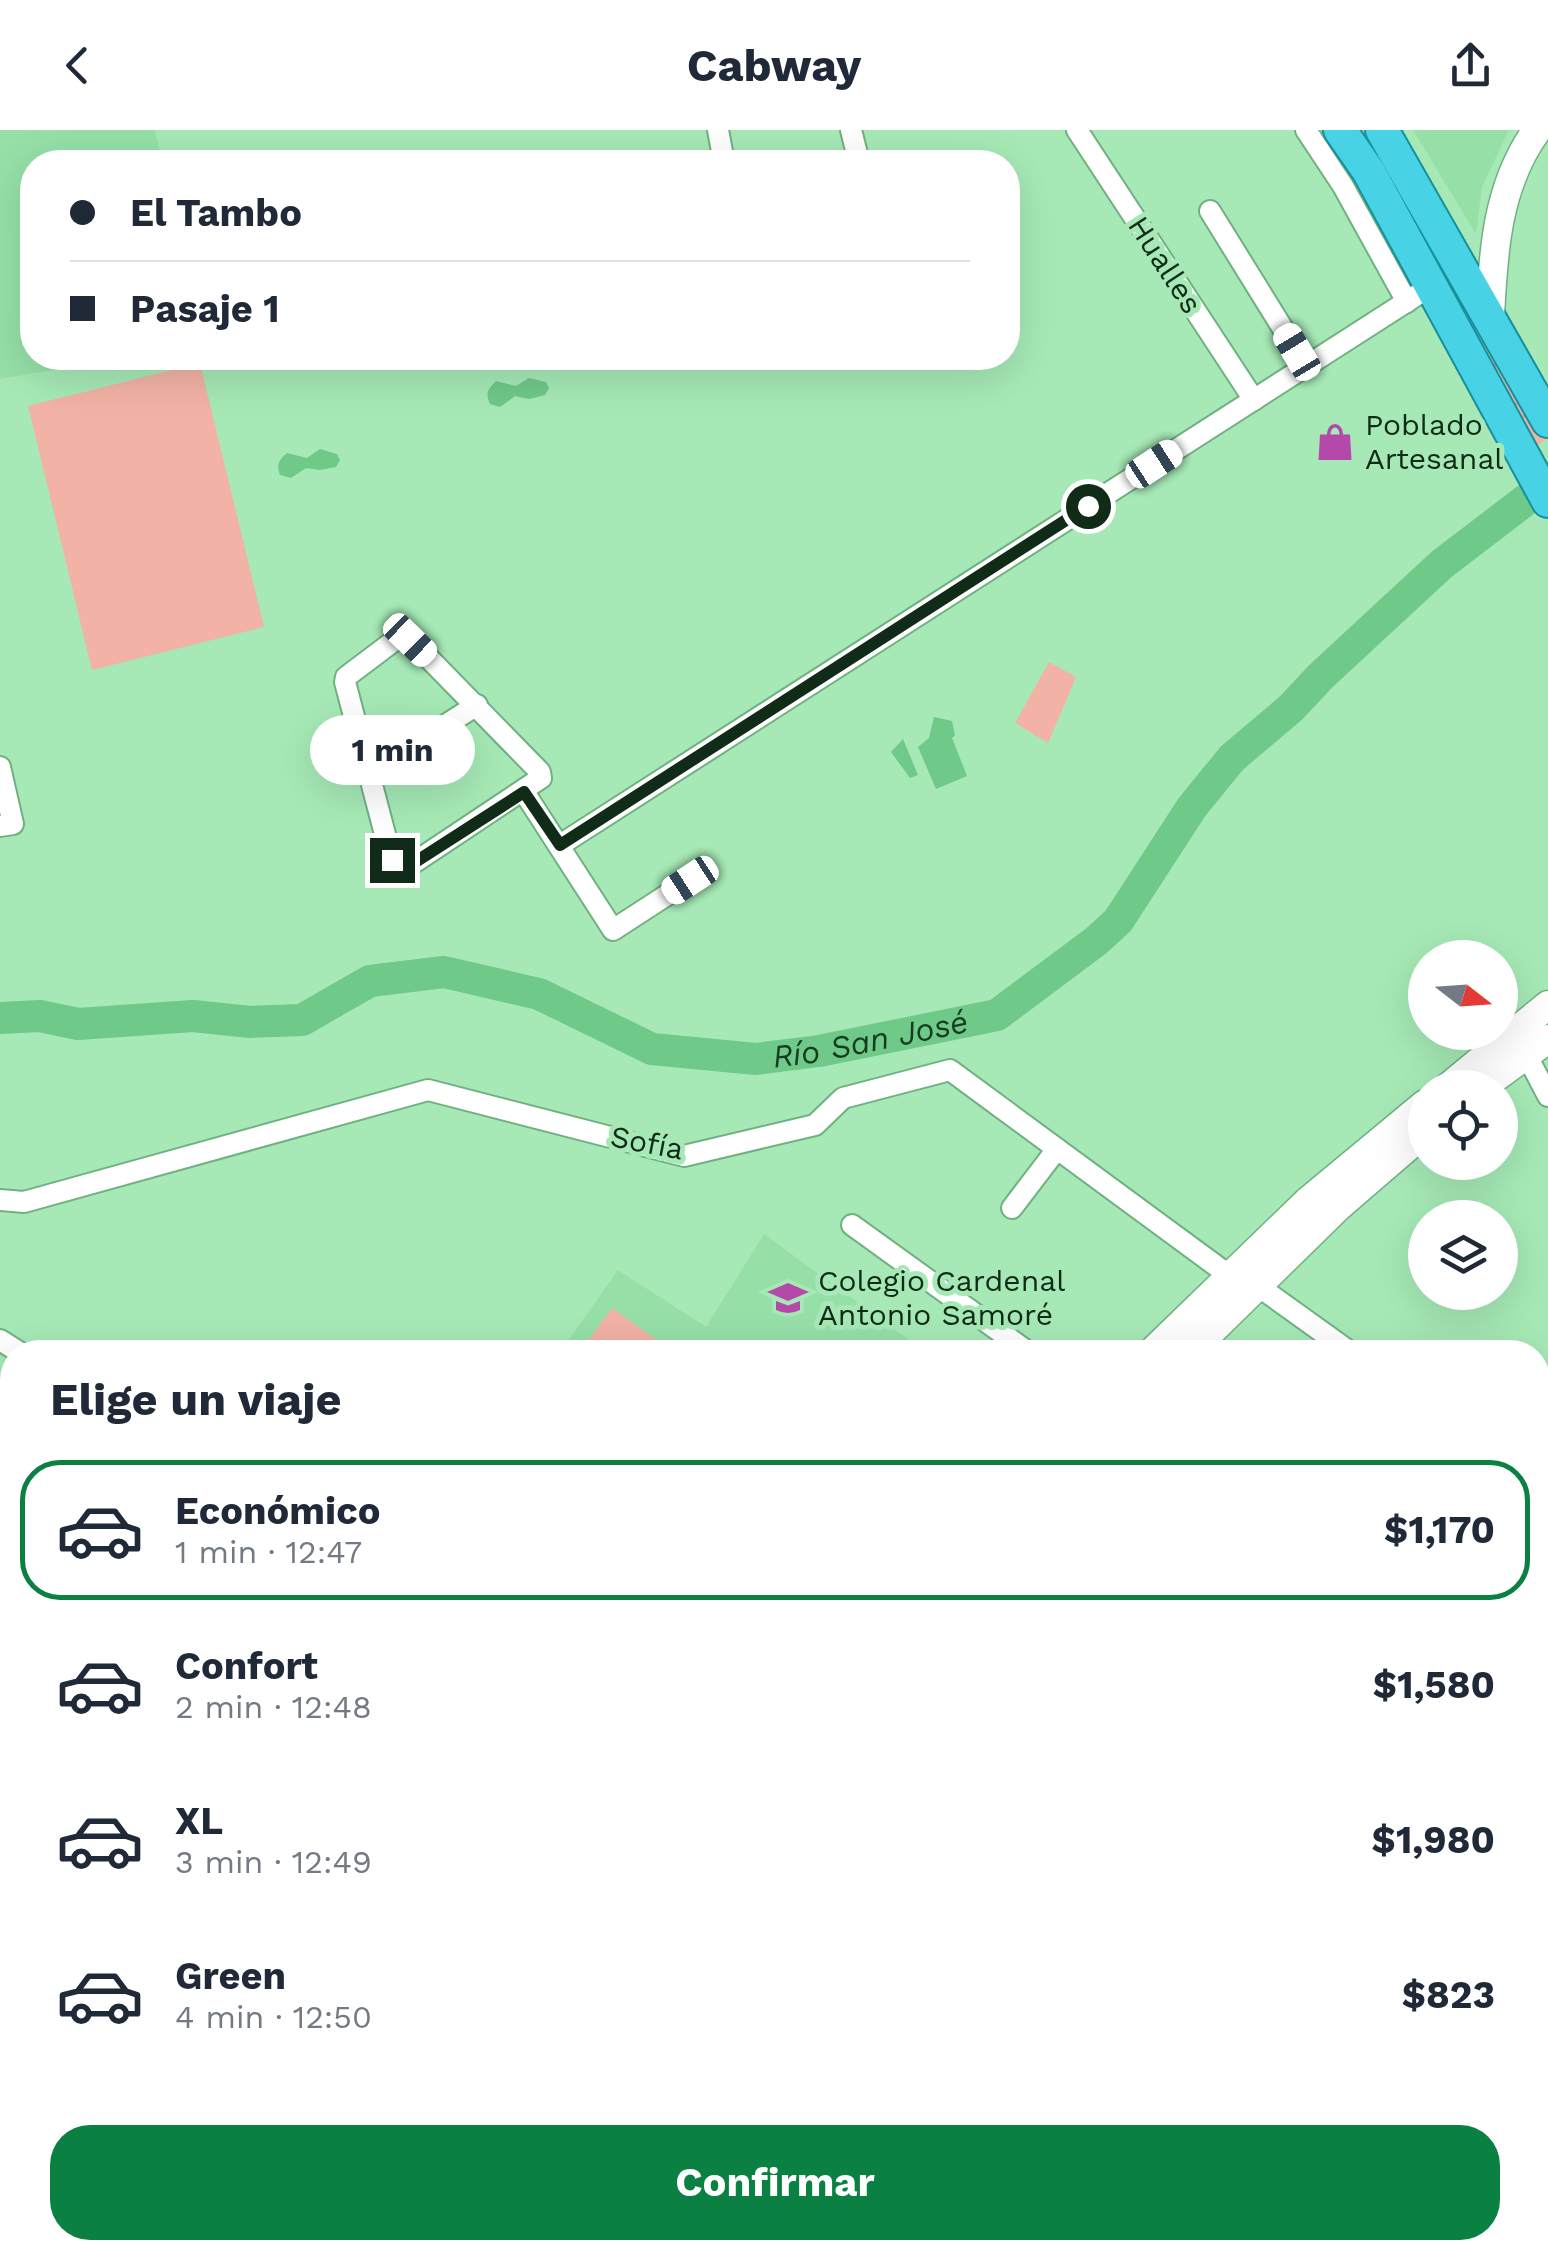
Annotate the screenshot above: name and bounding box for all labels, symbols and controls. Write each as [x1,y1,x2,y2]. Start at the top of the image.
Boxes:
icon: back [50,38,105,93]
icon: share [1443,38,1498,93]
text: Cabway [687,39,861,92]
text: El Tambo [130,191,302,235]
street label: Hualles [1121,210,1210,320]
text: Pasaje 1 [130,287,280,331]
car [1269,319,1325,385]
place label: Poblado Artesanal [1365,407,1504,476]
shop icon: Poblado Artesanal [1314,421,1356,463]
car [1121,435,1187,493]
route start [1066,484,1111,529]
car [378,608,442,672]
callout: 1 min [310,715,474,785]
text: 1 min [351,731,434,769]
route end [370,838,415,883]
car [657,851,723,909]
north arrow [1408,940,1518,1050]
map controls [1408,940,1518,1310]
water label: Río San José [770,1002,971,1076]
button: locate [1408,1070,1518,1180]
street label: Sofía [608,1118,687,1167]
button: layers [1408,1200,1518,1310]
place label: Colegio Cardenal Antonio Samoré [818,1263,1065,1332]
school or university icon: Colegio Cardenal Antonio Samoré [767,1277,809,1319]
text: Elige un viaje [50,1373,342,1426]
icon: car [55,1485,145,1575]
text: Económico [175,1489,380,1533]
text: $1,170 [1384,1508,1495,1552]
text: 1 min · 12:47 [175,1533,362,1571]
icon: car [55,1640,145,1730]
text: Confort [175,1644,318,1688]
text: $1,580 [1373,1663,1495,1707]
text: 2 min · 12:48 [175,1688,372,1726]
icon: car [55,1795,145,1885]
text: XL [175,1799,223,1843]
text: $1,980 [1372,1818,1495,1862]
text: 3 min · 12:49 [175,1843,372,1881]
icon: car [55,1950,145,2040]
text: Green [175,1954,286,1998]
text: $823 [1402,1973,1495,2017]
text: 4 min · 12:50 [175,1998,372,2036]
button: Confirmar [50,2125,1500,2240]

